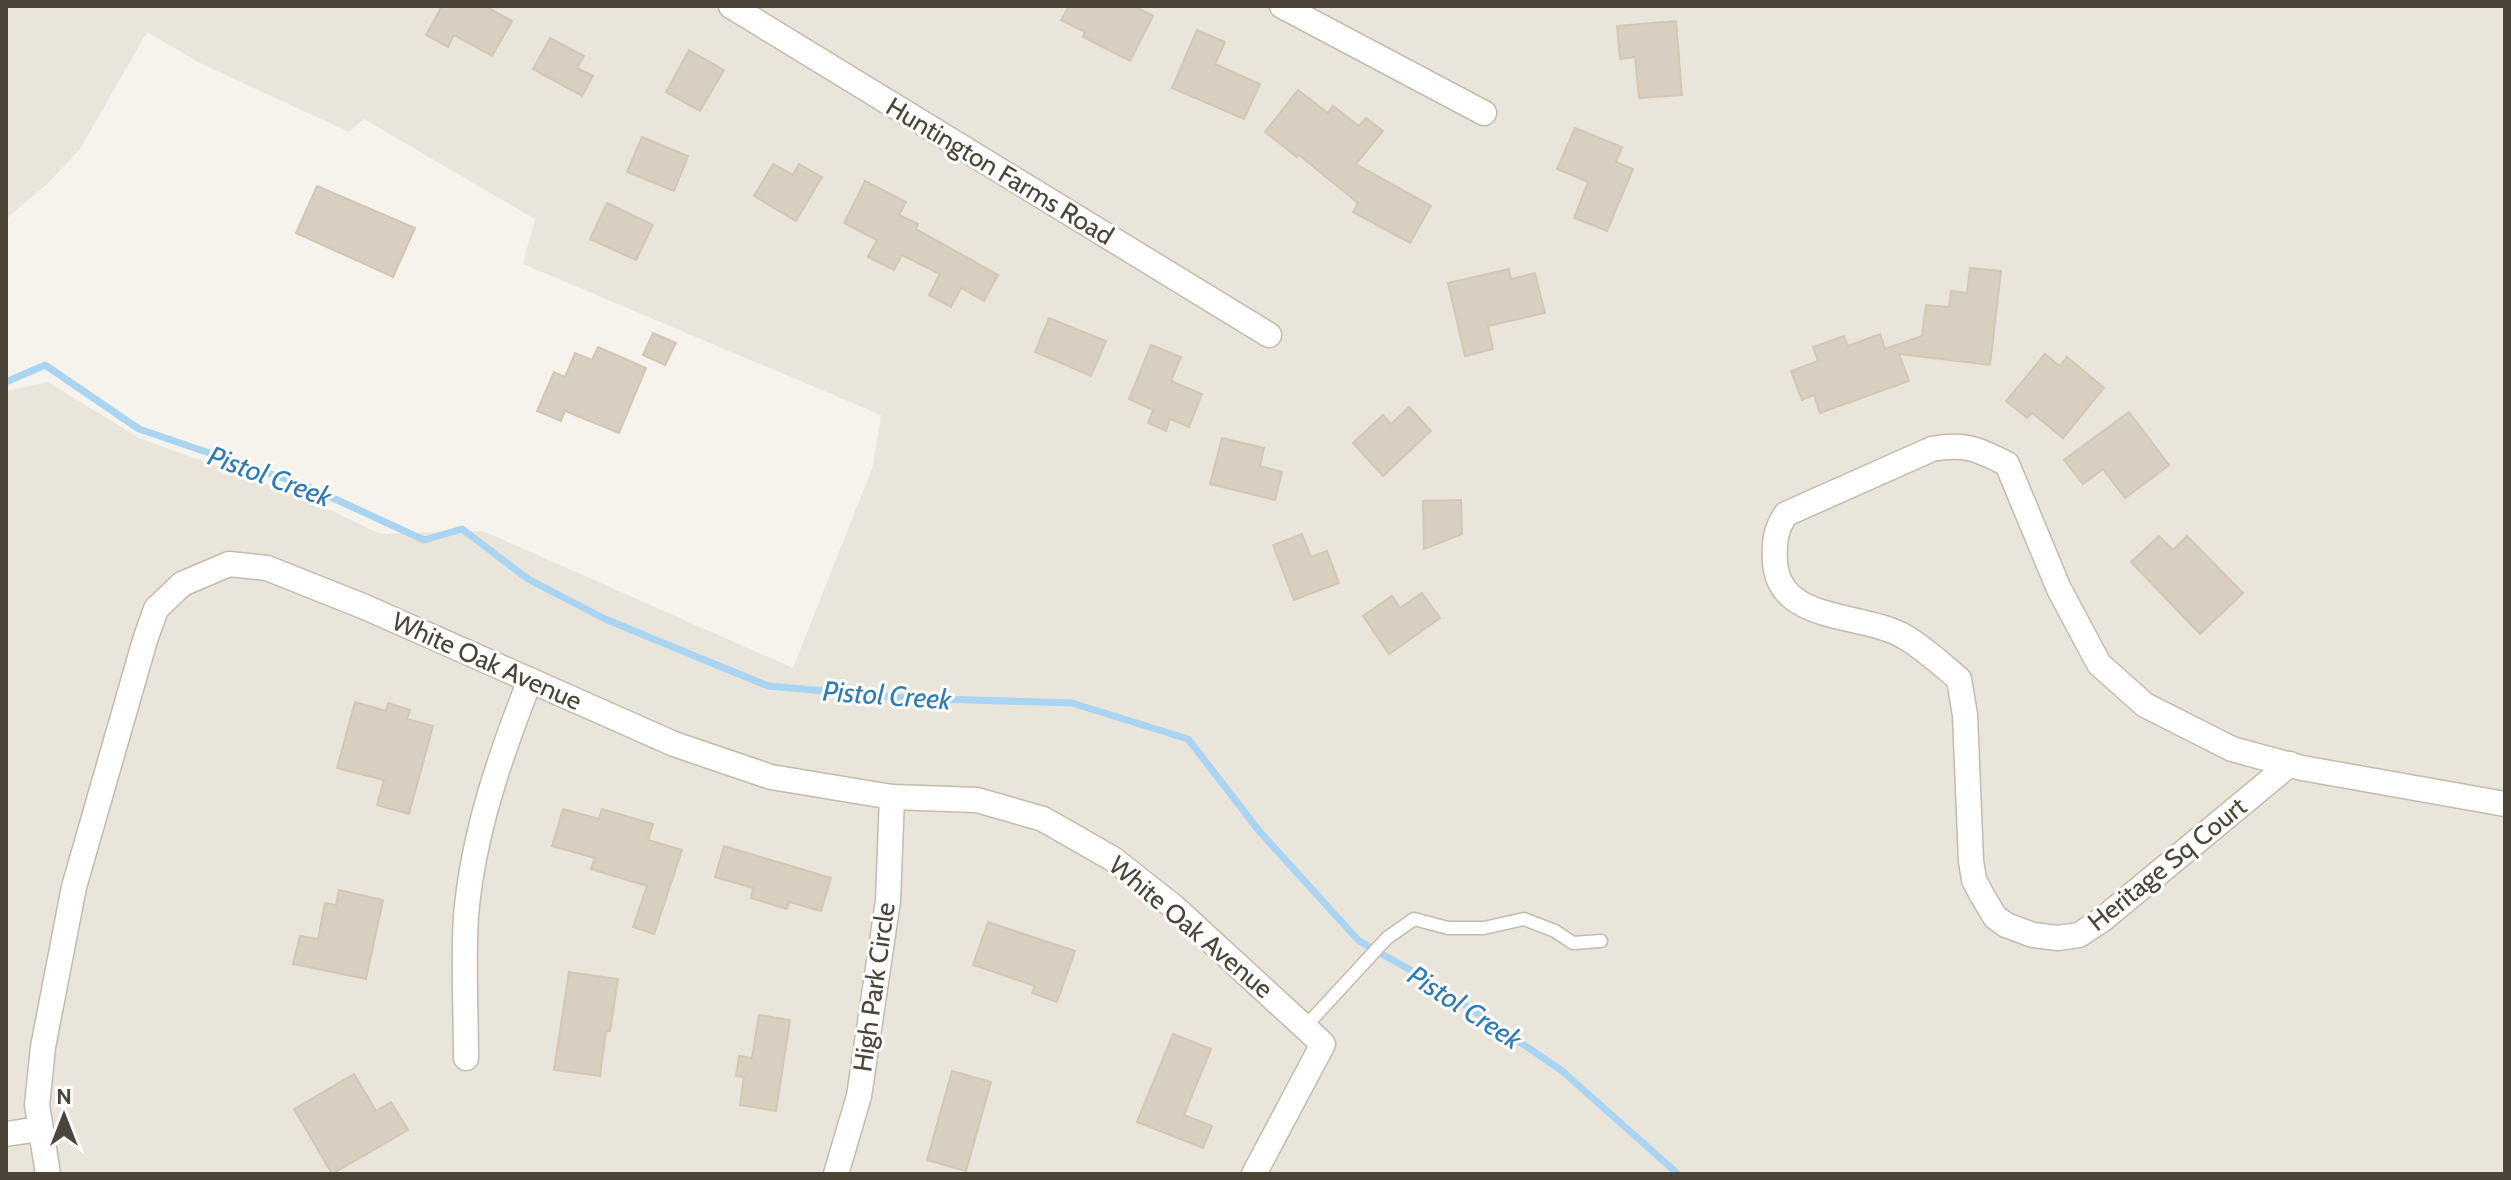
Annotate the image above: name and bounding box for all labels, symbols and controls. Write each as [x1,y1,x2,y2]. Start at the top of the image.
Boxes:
street label: Huntington Farms Road [880,90,1120,252]
water label: Pistol Creek [204,438,337,514]
street label: White Oak Avenue [387,605,587,717]
water label: Pistol Creek [822,674,953,717]
street label: Heritage Sq Court [2081,790,2253,938]
street label: White Oak Avenue [1102,849,1280,1005]
street label: High Park Circle [846,900,902,1074]
water label: Pistol Creek [1402,958,1529,1057]
north arrow [24,1076,104,1156]
text: N [56,1083,72,1110]

